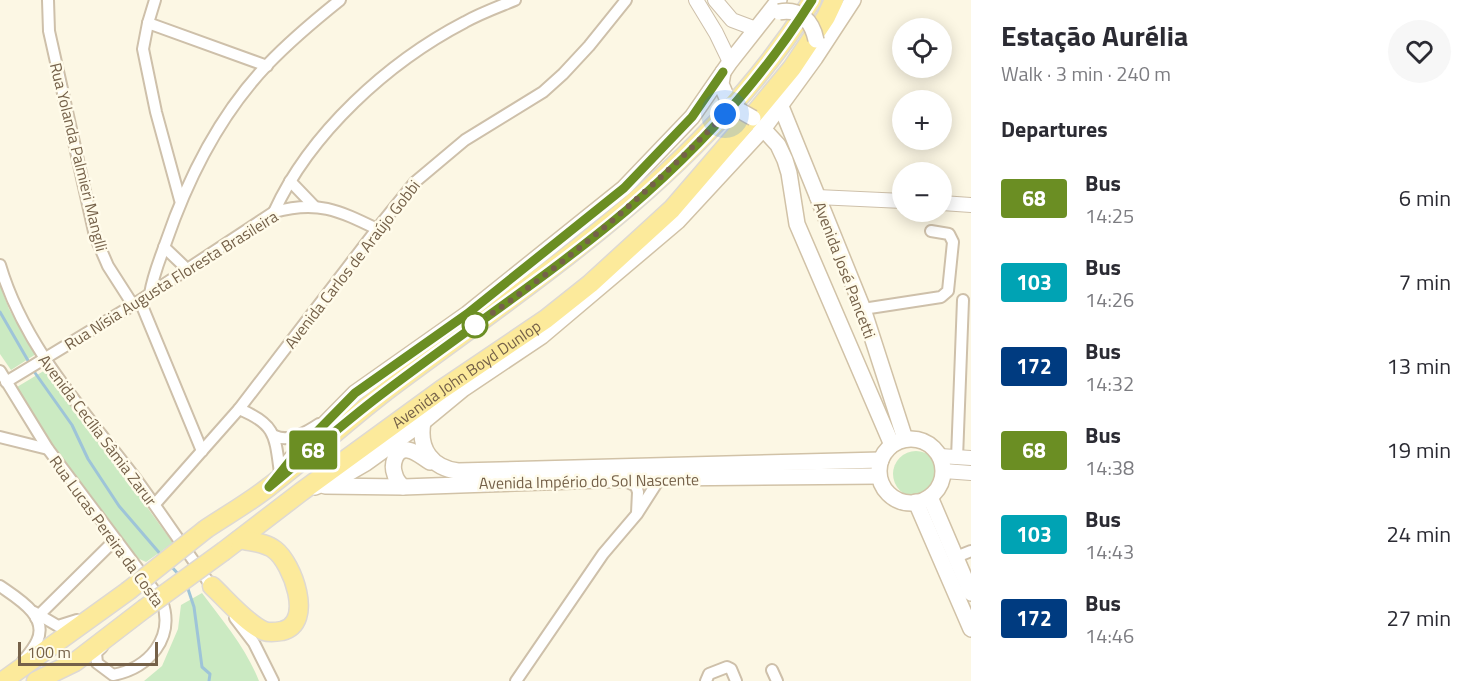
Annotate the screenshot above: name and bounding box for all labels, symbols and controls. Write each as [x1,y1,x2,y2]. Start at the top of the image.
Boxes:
text: Estação Aurélia [1001,14,1188,57]
map controls [892,18,952,222]
button: locate [892,18,952,78]
button: heart [1388,20,1451,83]
text: Walk · 3 min · 240 m [1001,58,1171,89]
street label: Rua Yolanda Palmieri Manglli [44,60,114,254]
button: + [892,90,952,150]
your location [710,99,740,129]
text: Departures [1001,112,1108,146]
button: − [892,162,952,222]
text: Bus [1085,166,1121,200]
street label: Avenida Carlos de Araújo Gobbi [278,175,426,353]
text: 6 min [1399,181,1451,215]
text: 68 [1022,182,1046,214]
street label: Avenida José Pancetti [808,198,882,342]
text: 14:25 [1085,200,1134,231]
street label: Rua Nísia Augusta Floresta Brasileira [60,204,282,356]
text: Bus [1085,250,1121,284]
text: 7 min [1399,265,1451,299]
text: 103 [1016,266,1052,298]
text: 14:26 [1085,284,1134,315]
unlabelled marker [462,312,488,338]
street label: Avenida John Boyd Dunlop [387,314,546,434]
text: Bus [1085,334,1121,368]
street label: Avenida Cecília Sâmia Zarur [33,349,163,511]
text: 13 min [1386,349,1451,383]
text: 172 [1016,350,1052,382]
text: 14:32 [1085,368,1134,399]
text: Bus [1085,418,1121,452]
line badge: 68 [286,430,340,470]
text: 19 min [1386,433,1451,467]
text: 68 [301,434,325,466]
text: 68 [1022,434,1046,466]
street label: Rua Lucas Pereira da Costa [44,451,170,611]
text: 14:38 [1085,452,1134,483]
street label: Avenida Império do Sol Nascente [479,467,699,495]
text: Bus [1085,502,1121,536]
text: 24 min [1386,517,1451,551]
text: 103 [1016,518,1052,550]
text: 14:43 [1085,536,1134,567]
text: Bus [1085,586,1121,620]
text: 27 min [1386,601,1451,635]
text: 172 [1016,602,1052,634]
text: 14:46 [1085,620,1134,651]
scale bar [18,639,158,666]
text: 100 m [27,640,71,664]

